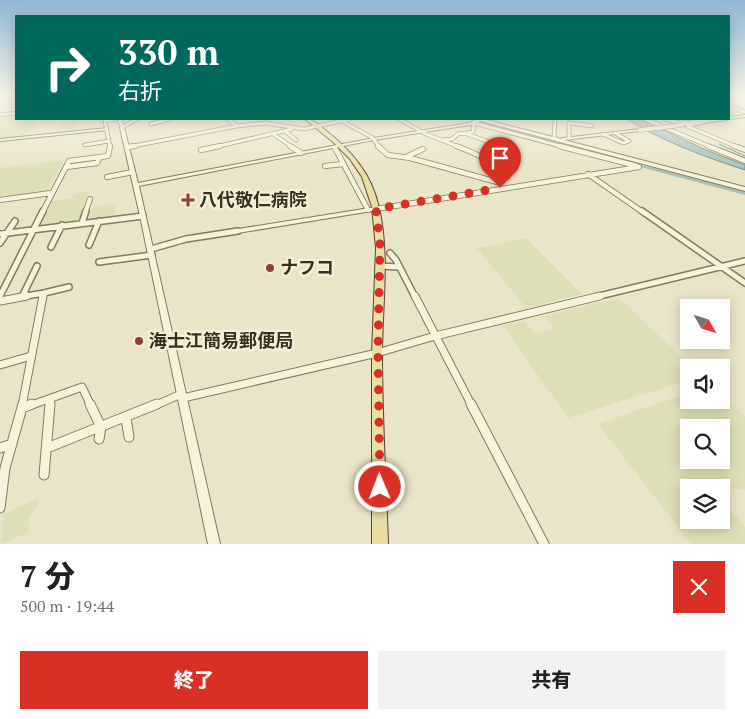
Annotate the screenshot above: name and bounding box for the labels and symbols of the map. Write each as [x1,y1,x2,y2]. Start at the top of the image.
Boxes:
pin [479,137,521,188]
place label: 八代敬仁病院 [199,187,307,211]
marker: 八代敬仁病院 [181,193,195,207]
place label: ナフコ [280,255,334,279]
marker: ナフコ [264,262,276,274]
north arrow [680,299,730,349]
place label: 海士江簡易郵便局 [149,328,293,352]
marker: 海士江簡易郵便局 [133,335,145,347]
position arrow [353,460,405,512]

